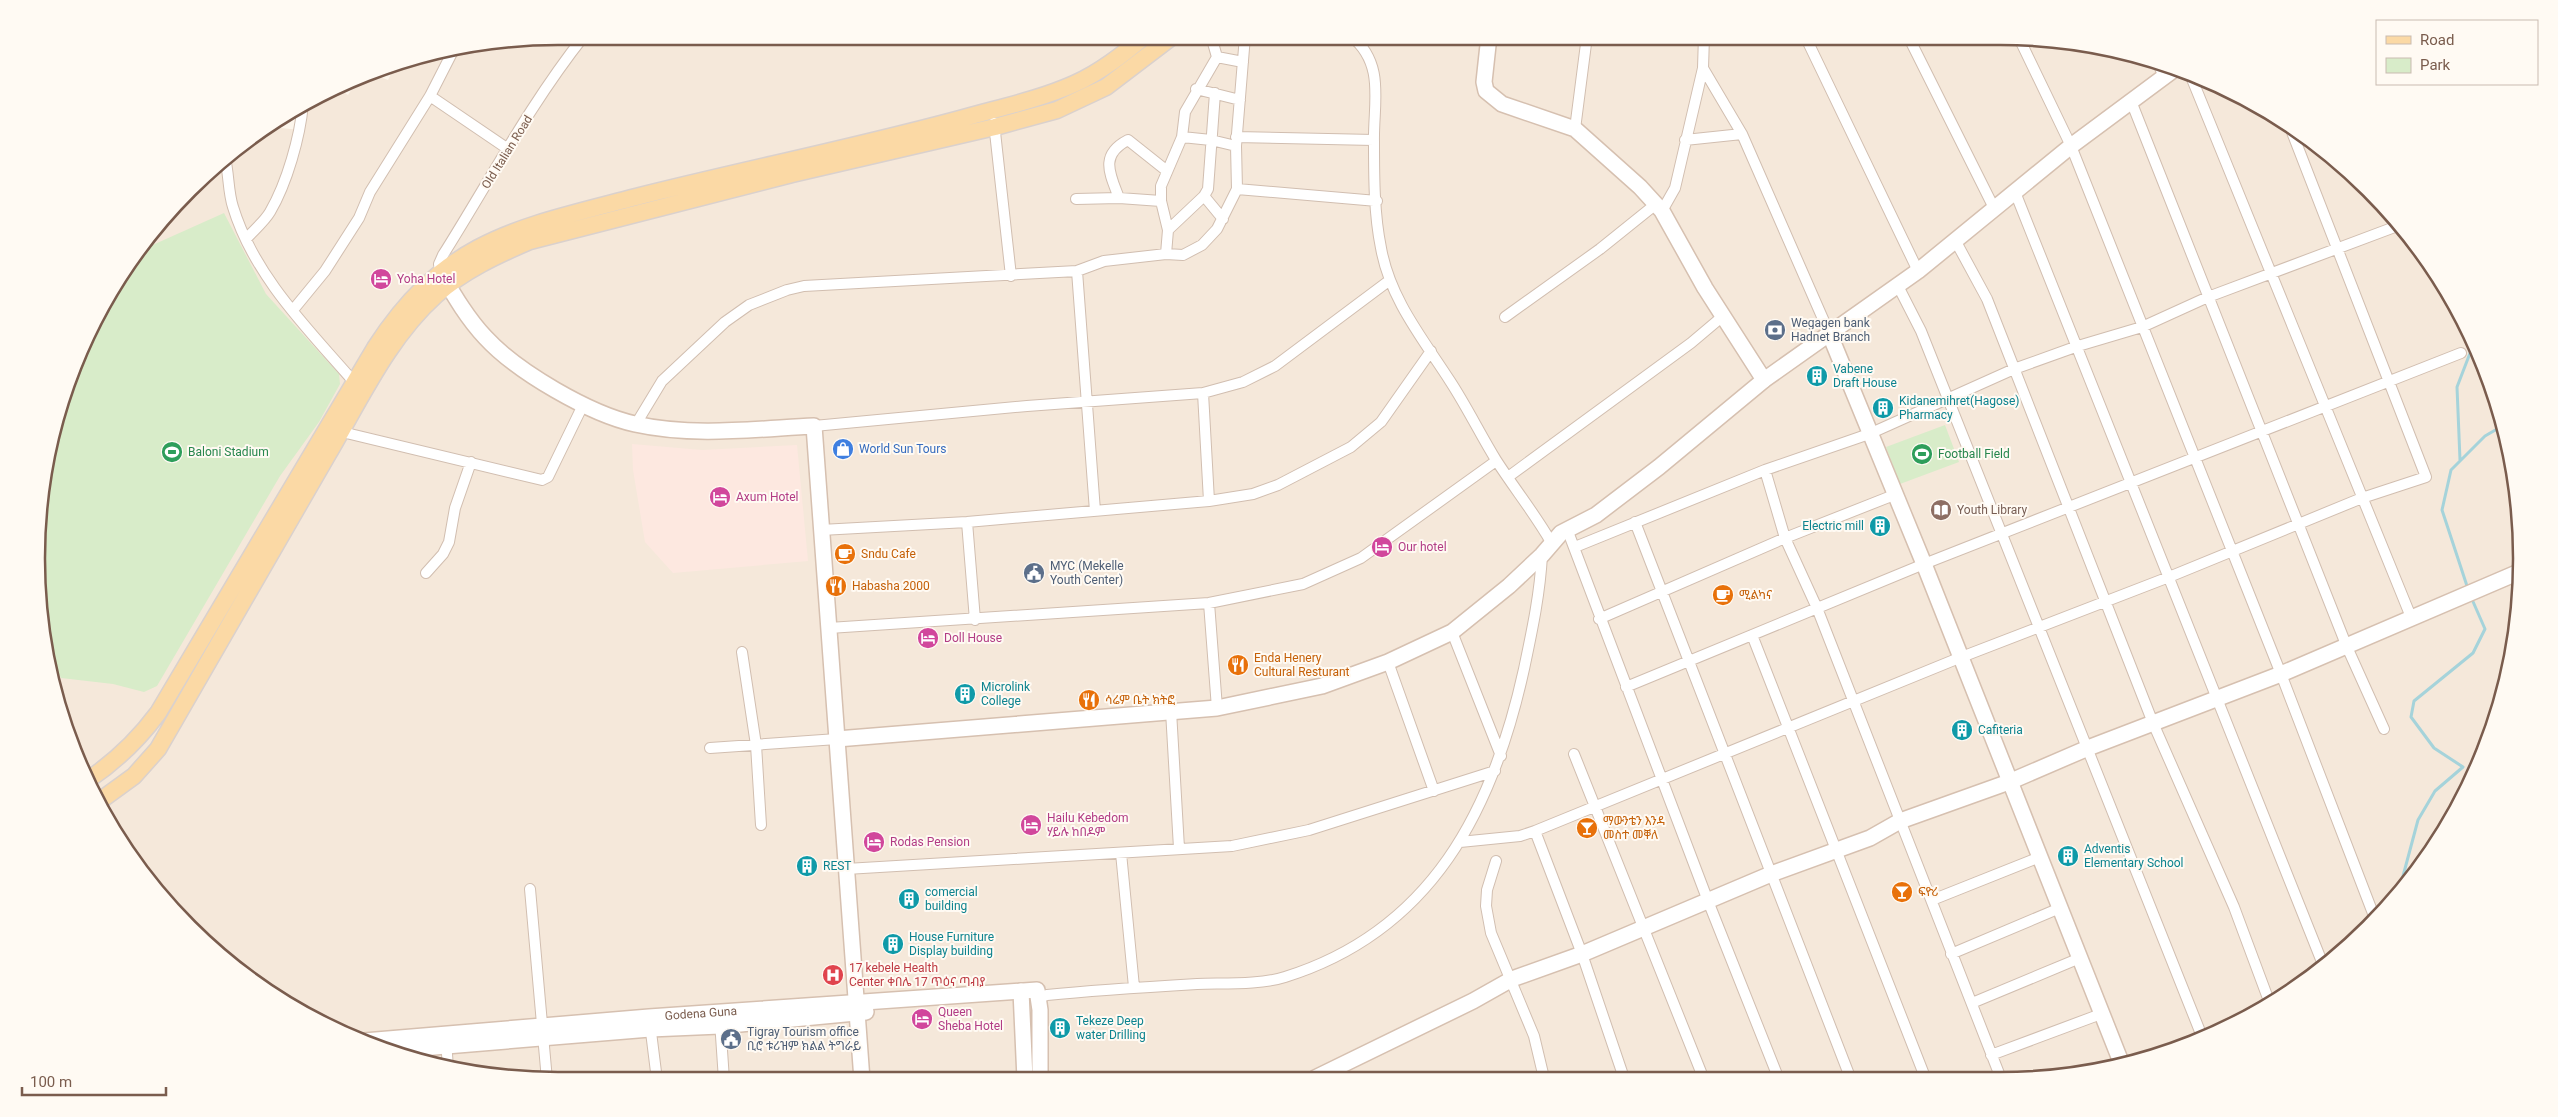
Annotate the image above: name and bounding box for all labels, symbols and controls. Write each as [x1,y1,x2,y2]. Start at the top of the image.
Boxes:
legend [2376,20,2538,85]
text: Road [2420,31,2454,49]
text: Park [2420,56,2451,74]
street label: Old Italian Road [479,113,535,191]
hotel icon: Yoha Hotel [369,267,393,291]
place label: Yoha Hotel [397,272,455,286]
place label: Wegagen bank Hadnet Branch [1791,316,1871,344]
bank icon: Wegagen bank Hadnet Branch [1763,318,1787,342]
place label: Vabene Draft House [1833,362,1897,390]
building icon: Vabene Draft House [1805,364,1829,388]
place label: Kidanemihret(Hagose) Pharmacy [1899,394,2020,422]
building icon: Kidanemihret(Hagose) Pharmacy [1871,396,1895,420]
shop icon: World Sun Tours [831,437,855,461]
sports icon: Baloni Stadium [160,440,184,464]
place label: World Sun Tours [859,442,946,456]
sports icon: Football Field [1910,442,1934,466]
place label: Baloni Stadium [188,445,269,459]
place label: Football Field [1938,447,2010,461]
hotel icon: Axum Hotel [708,485,732,509]
place label: Axum Hotel [736,490,799,504]
library icon: Youth Library [1929,498,1953,522]
place label: Youth Library [1957,503,2027,517]
building icon: Electric mill [1868,514,1892,538]
place label: Electric mill [1802,519,1864,533]
hotel icon: Our hotel [1370,535,1394,559]
place label: Our hotel [1398,540,1447,554]
cafe icon: Sndu Cafe [833,542,857,566]
place label: Sndu Cafe [861,547,916,561]
place label: MYC (Mekelle Youth Center) [1050,559,1124,587]
public building icon: MYC (Mekelle Youth Center) [1022,561,1046,585]
restaurant icon: Habasha 2000 [824,574,848,598]
place label: Habasha 2000 [852,579,930,593]
cafe icon: ሚልካና [1711,583,1735,607]
place label: ሚልካና [1739,588,1772,602]
hotel icon: Doll House [916,626,940,650]
place label: Doll House [944,631,1002,645]
place label: Enda Henery Cultural Resturant [1254,651,1350,679]
restaurant icon: Enda Henery Cultural Resturant [1226,653,1250,677]
place label: Microlink College [981,680,1031,708]
building icon: Microlink College [953,682,977,706]
restaurant icon: ሳሬም ቤት ክትፎ [1077,688,1101,712]
place label: ሳሬም ቤት ክትፎ [1105,693,1175,707]
building icon: Cafiteria [1950,718,1974,742]
place label: Cafiteria [1978,723,2023,737]
place label: Hailu Kebedom ሃይሉ ከበዶም [1047,811,1129,839]
hotel icon: Hailu Kebedom ሃይሉ ከበዶም [1019,813,1043,837]
place label: ማውንቴን እንዳ መስተ መቐለ [1603,814,1665,842]
bar icon: ማውንቴን እንዳ መስተ መቐለ [1575,816,1599,840]
hotel icon: Rodas Pension [862,830,886,854]
place label: Rodas Pension [890,835,970,849]
place label: Adventis Elementary School [2084,842,2184,870]
building icon: Adventis Elementary School [2056,844,2080,868]
building icon: REST [795,854,819,878]
place label: REST [823,859,852,873]
bar icon: ፍዮሪ [1890,880,1914,904]
place label: comercial building [925,885,978,913]
place label: ፍዮሪ [1918,885,1938,899]
building icon: comercial building [897,887,921,911]
place label: House Furniture Display building [909,930,994,958]
building icon: House Furniture Display building [881,932,905,956]
place label: 17 kebele Health Center ቀበሌ 17 ጥዕና ጣብያ [849,961,985,989]
hospital icon: 17 kebele Health Center ቀበሌ 17 ጥዕና ጣብያ [821,963,845,987]
street label: Godena Guna [664,1004,737,1023]
place label: Queen Sheba Hotel [938,1005,1003,1033]
hotel icon: Queen Sheba Hotel [910,1007,934,1031]
place label: Tekeze Deep water Drilling [1076,1014,1146,1042]
building icon: Tekeze Deep water Drilling [1048,1016,1072,1040]
place label: Tigray Tourism office ቢሮ ቱሪዝም ክልል ትግራይ [747,1025,861,1053]
public building icon: Tigray Tourism office ቢሮ ቱሪዝም ክልል ትግራይ [719,1027,743,1051]
scale bar [22,1064,166,1096]
text: 100 m [30,1073,72,1091]

